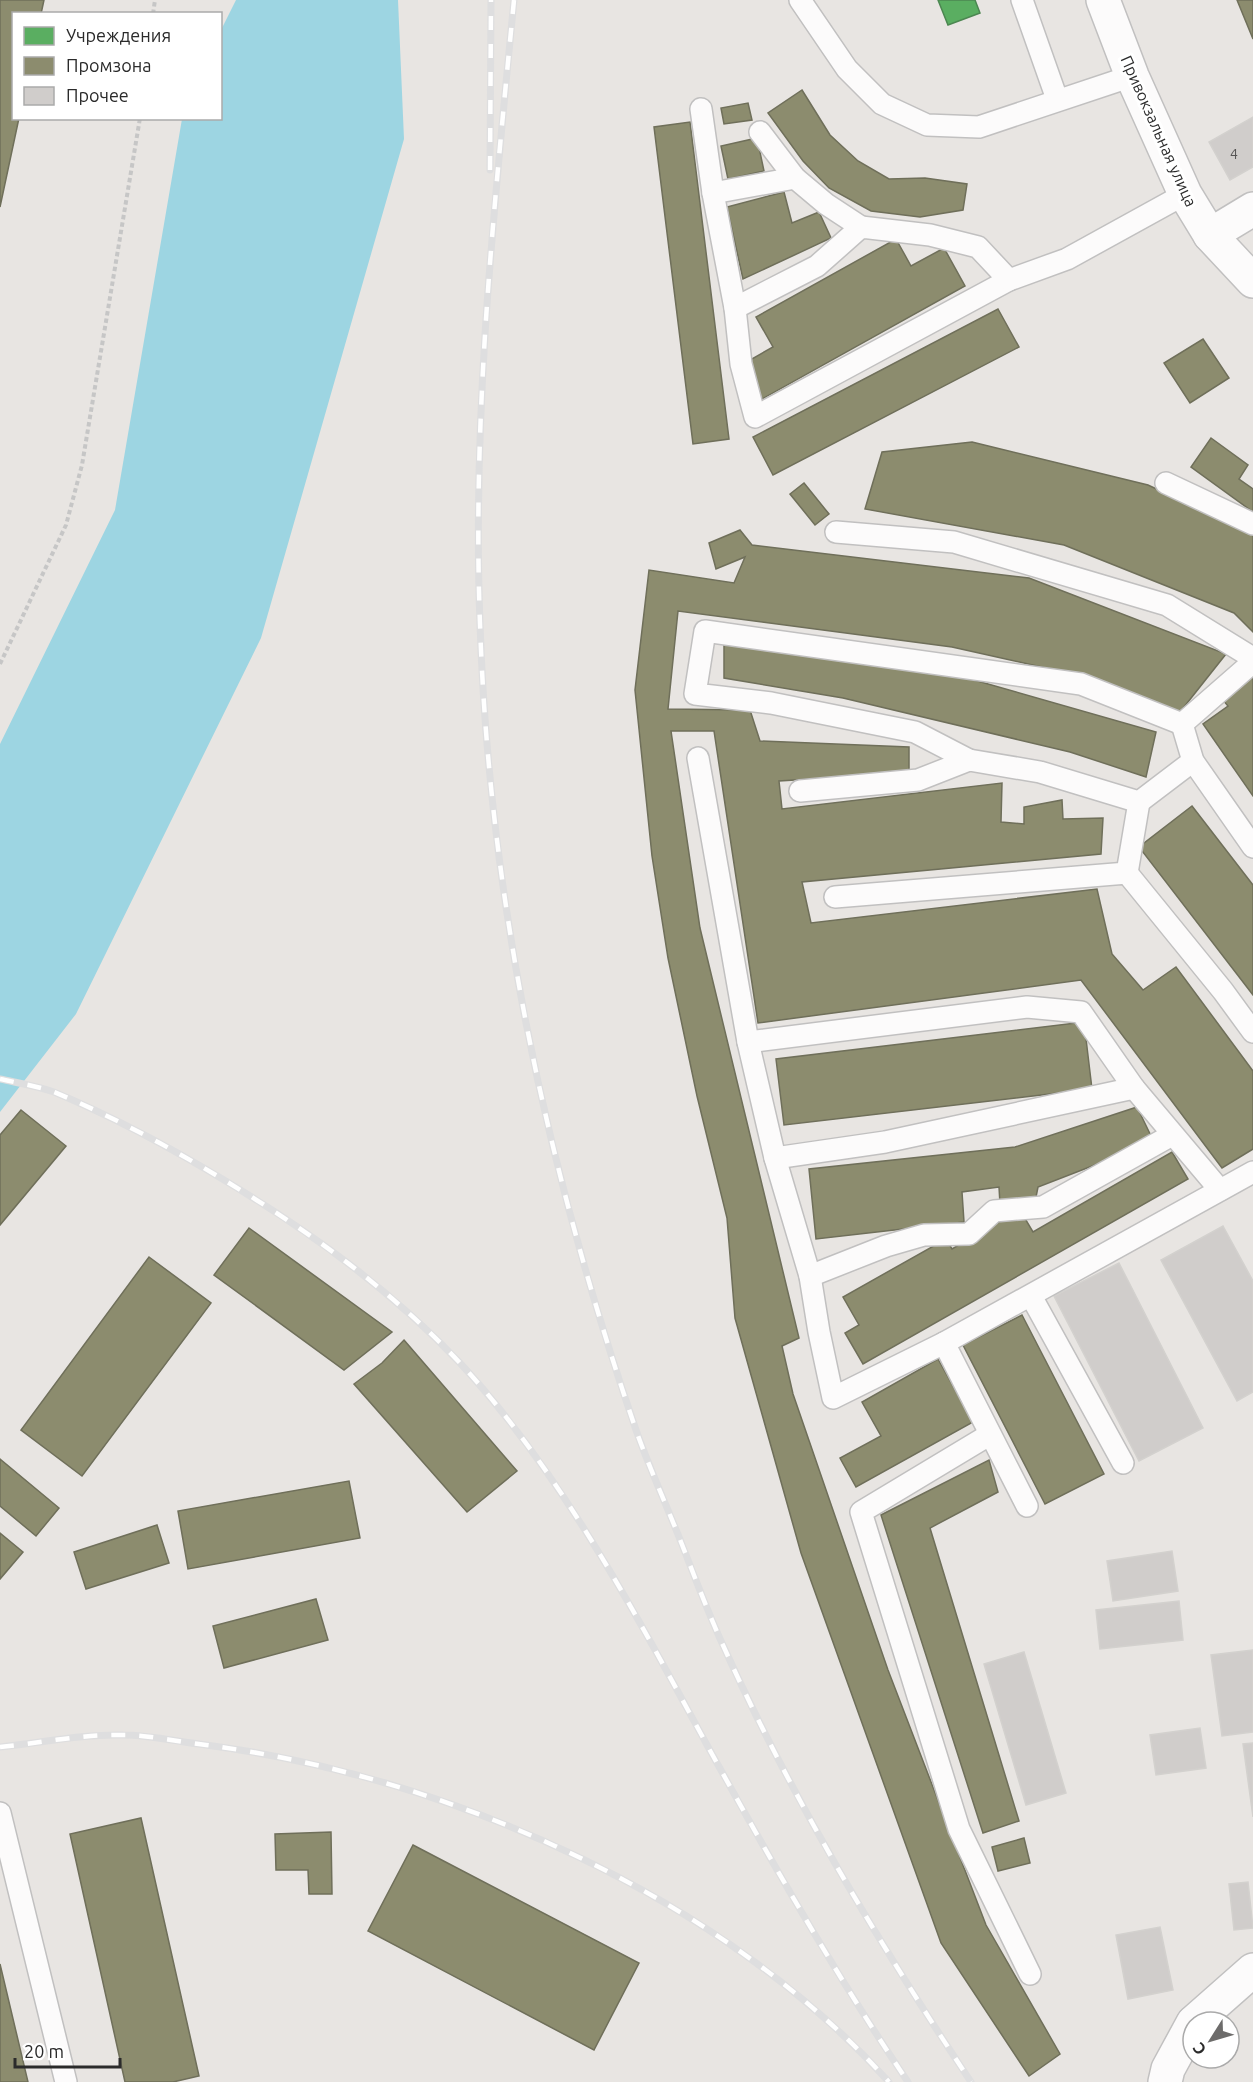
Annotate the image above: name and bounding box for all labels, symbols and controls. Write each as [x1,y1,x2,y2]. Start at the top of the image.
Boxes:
legend [12,12,222,120]
text: Учреждения [66,25,171,45]
street label: Привокзальная улица [1118,53,1200,209]
text: Промзона [66,55,151,75]
text: Прочее [66,85,129,105]
house number: 4 [1230,146,1238,162]
north arrow [1181,2010,1241,2070]
scale bar [15,2031,120,2069]
text: С [1189,2040,1209,2059]
text: 20 m [24,2041,64,2061]

